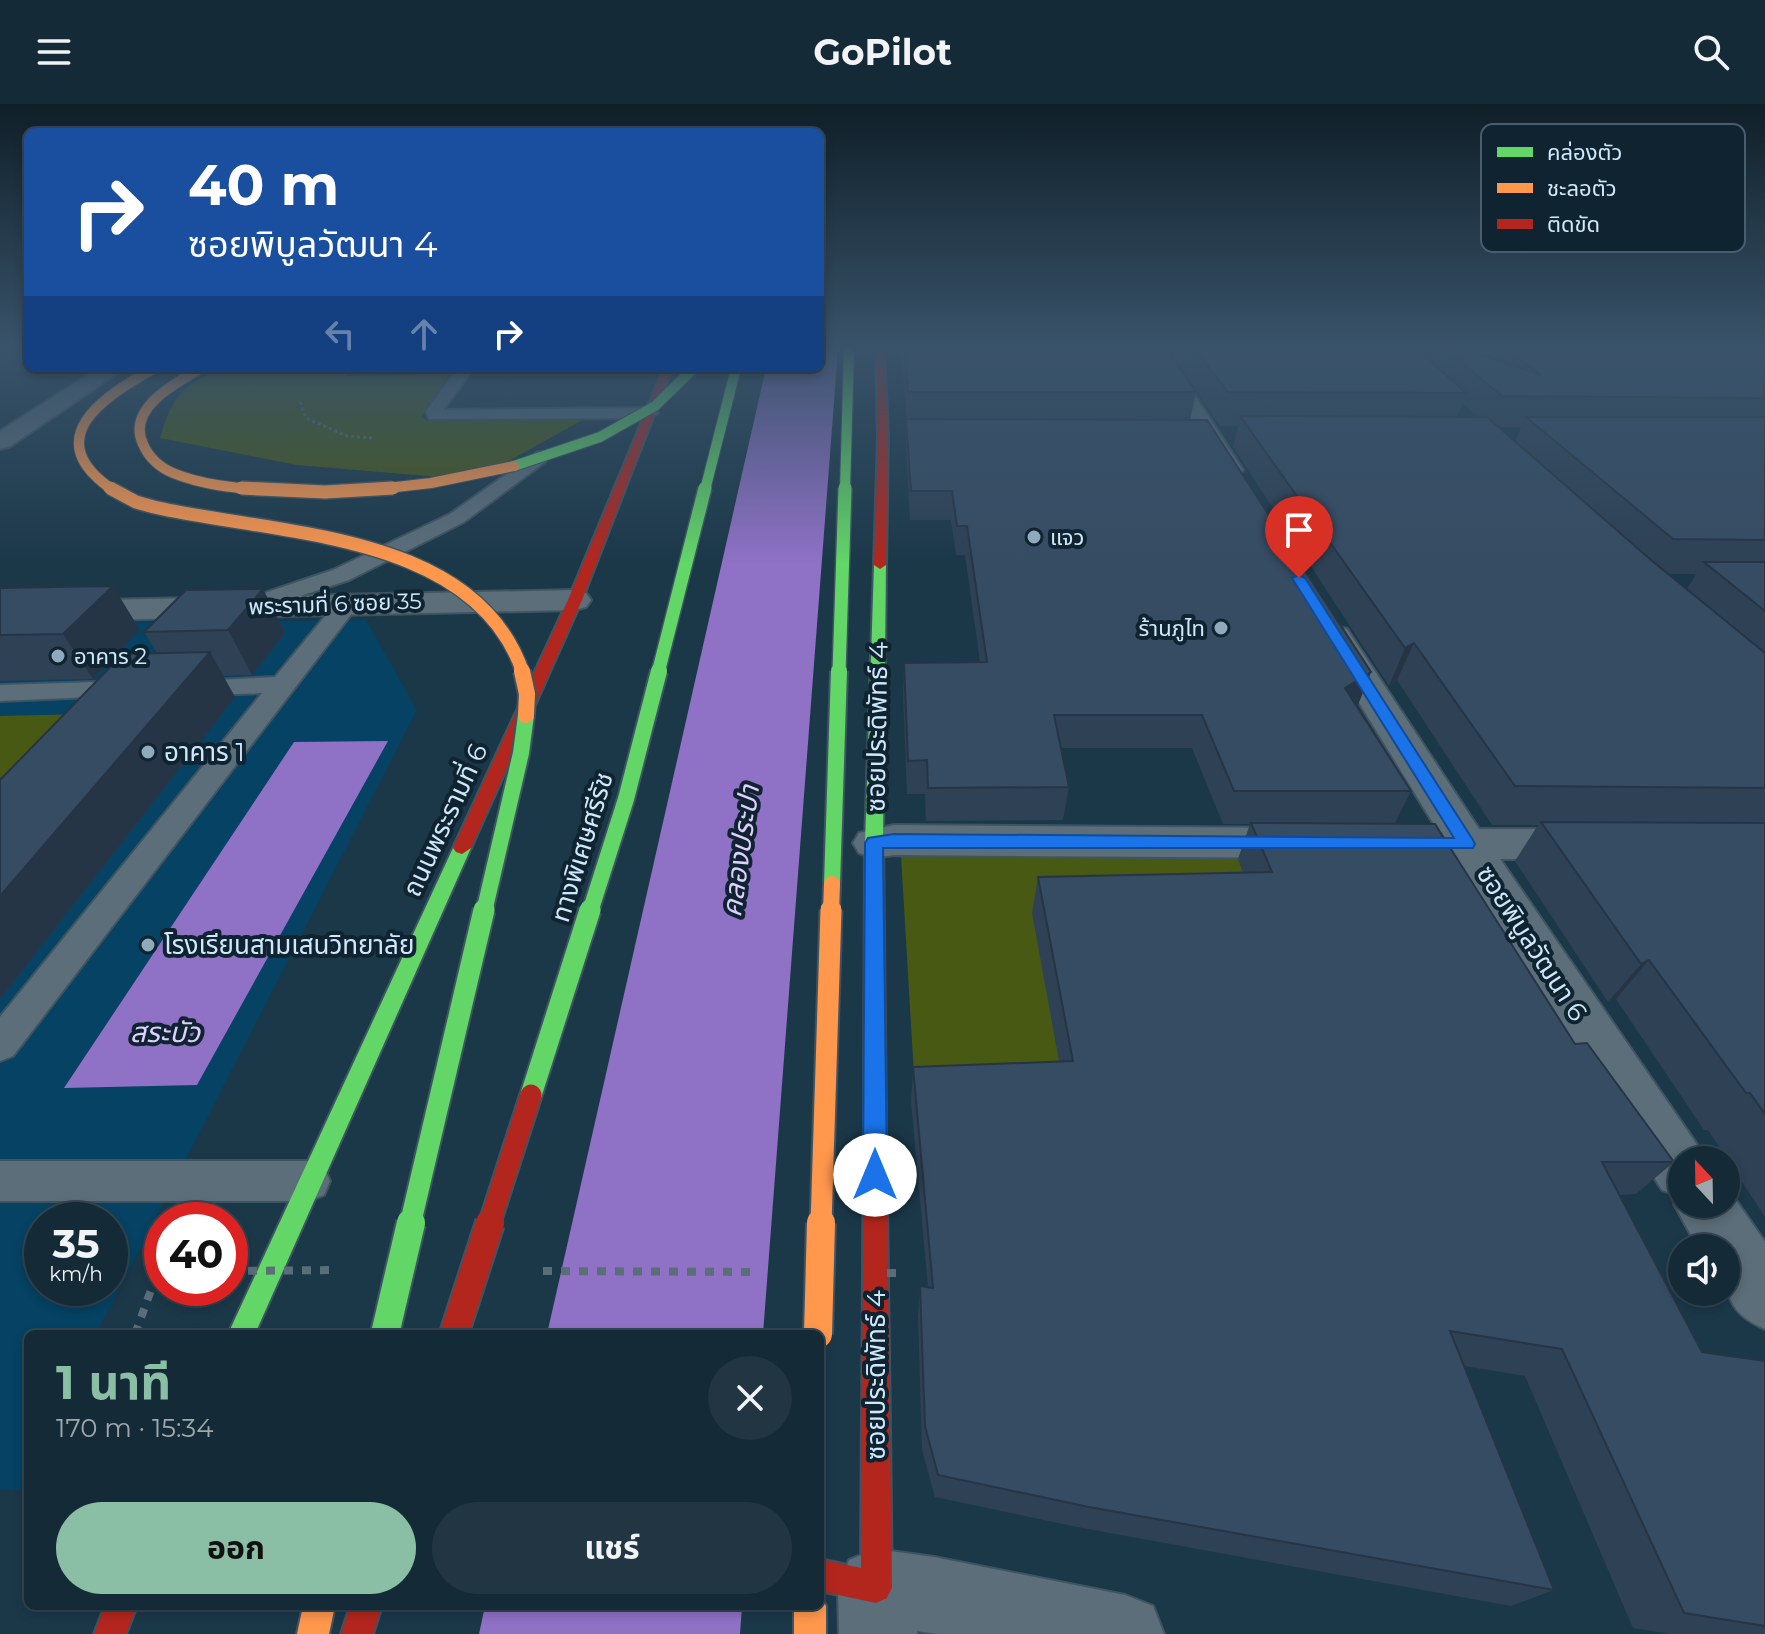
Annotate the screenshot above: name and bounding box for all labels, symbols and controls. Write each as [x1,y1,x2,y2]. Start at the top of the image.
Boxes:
icon: menu [32,30,76,74]
text: GoPilot [813,30,952,74]
icon: search [1689,30,1733,74]
legend [1481,124,1745,252]
text: คล่องตัว [1547,139,1622,166]
text: 40 m [188,151,339,219]
icon: right [56,160,160,264]
text: ชะลอตัว [1547,175,1617,202]
text: ติดขัด [1547,211,1600,238]
text: ซอยพิบูลวัฒนา 4 [188,222,438,266]
icon: left [318,312,362,356]
icon: ahead [402,312,446,356]
icon: right [486,312,530,356]
pin [1265,496,1333,578]
icon: arrive [1277,508,1321,552]
place label: แจว [1050,524,1084,551]
marker: แจว [1025,528,1043,546]
street label: พระรามที่ 6 ซอย 35 [248,585,422,621]
place label: ร้านภูไท [1138,615,1205,642]
marker: ร้านภูไท [1212,619,1230,637]
street label: ซอยประดิพัทธ์ 4 [860,642,894,812]
place label: อาคาร 2 [74,643,147,670]
marker: อาคาร 2 [49,647,67,665]
place label: อาคาร 1 [164,736,245,768]
street label: ถนนพระรามที่ 6 [394,738,494,901]
marker: อาคาร 1 [139,743,157,761]
street label: ทางพิเศษศรีรัช [544,768,620,926]
water label: คลองประปา [714,781,766,919]
street label: ซอยพิบูลวัฒนา 6 [1470,859,1594,1027]
place label: โรงเรียนสามเสนวิทยาลัย [164,929,414,961]
marker: โรงเรียนสามเสนวิทยาลัย [139,936,157,954]
water label: สระบัว [130,1015,201,1049]
position arrow [833,1133,917,1217]
north arrow [1668,1146,1740,1218]
map controls [1668,1146,1740,1306]
speed limit sign: 40 [144,1202,248,1306]
text: 35 [52,1219,100,1268]
button: sound [1668,1234,1740,1306]
text: km/h [49,1262,103,1286]
street label: ซอยประดิพัทธ์ 4 [860,1290,892,1460]
text: 1 นาที [56,1353,171,1411]
button: close [708,1356,792,1440]
text: 170 m · 15:34 [56,1412,213,1444]
button: ออก [56,1502,416,1594]
button: แชร์ [432,1502,792,1594]

